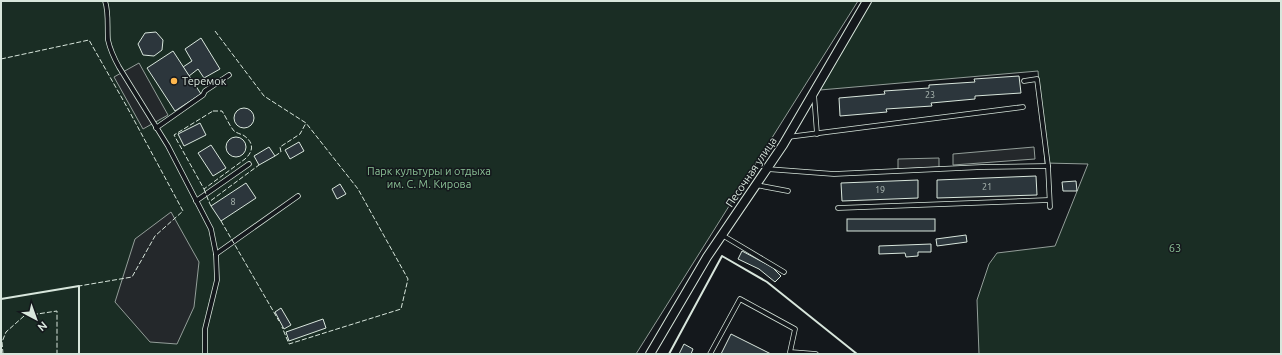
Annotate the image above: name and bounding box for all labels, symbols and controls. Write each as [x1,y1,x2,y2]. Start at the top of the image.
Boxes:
place label: Теремок [182,75,227,87]
marker: Теремок [169,76,179,86]
house number: 23 [925,90,935,100]
street label: Песочная улица [723,135,779,209]
park label: Парк культуры и отдыха им. С. М. Кирова [367,165,491,190]
house number: 21 [982,182,992,192]
house number: 19 [875,185,885,195]
house number: 8 [230,197,236,207]
park label: 63 [1169,242,1181,254]
north arrow [16,299,56,339]
text: N [36,319,50,334]

